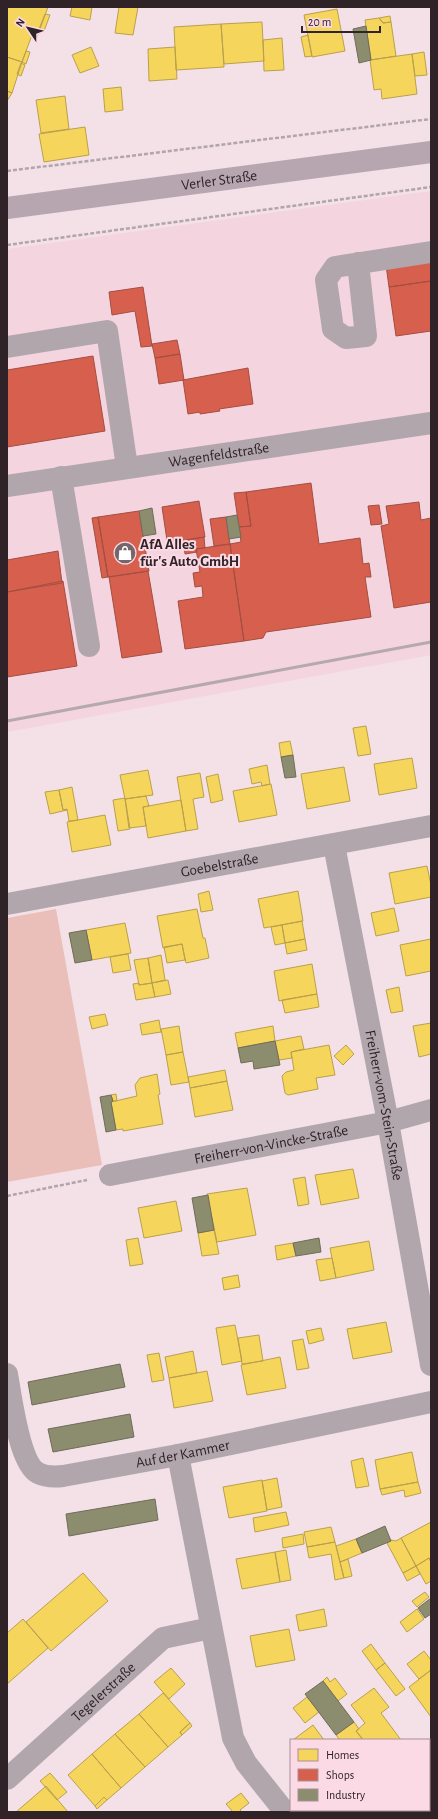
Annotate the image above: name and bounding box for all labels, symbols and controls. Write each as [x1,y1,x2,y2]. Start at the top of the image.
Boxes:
north arrow [8,8,48,48]
scale bar [302,8,380,34]
text: N [14,16,27,29]
text: 20 m [308,16,331,28]
street label: Verler Straße [180,168,258,192]
street label: Wagenfeldstraße [167,440,270,469]
place label: AfA Alles für's Auto GmbH [140,537,239,569]
shop icon: AfA Alles für's Auto GmbH [112,540,138,566]
street label: Goebelstraße [179,850,260,879]
street label: Freiherr-vom-Stein-Straße [363,1029,406,1182]
street label: Freiherr-von-Vincke-Straße [193,1122,349,1166]
street label: Auf der Kammer [135,1437,231,1470]
street label: Tegelerstraße [69,1659,138,1724]
legend [290,1739,430,1811]
text: Homes [326,1749,359,1761]
text: Shops [326,1769,354,1781]
text: Industry [326,1789,365,1802]

